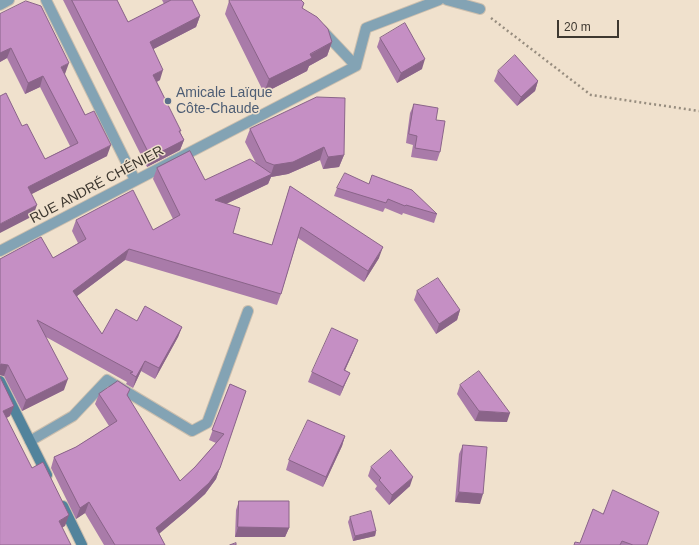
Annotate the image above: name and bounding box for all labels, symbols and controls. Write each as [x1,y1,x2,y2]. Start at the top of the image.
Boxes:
scale bar [559,12,621,38]
text: 20 m [564,20,591,34]
place label: Amicale Laïque Côte-Chaude [176,85,273,118]
marker: Amicale Laïque Côte-Chaude [163,96,173,106]
street label: RUE ANDRÉ CHÉNIER [27,143,167,227]

